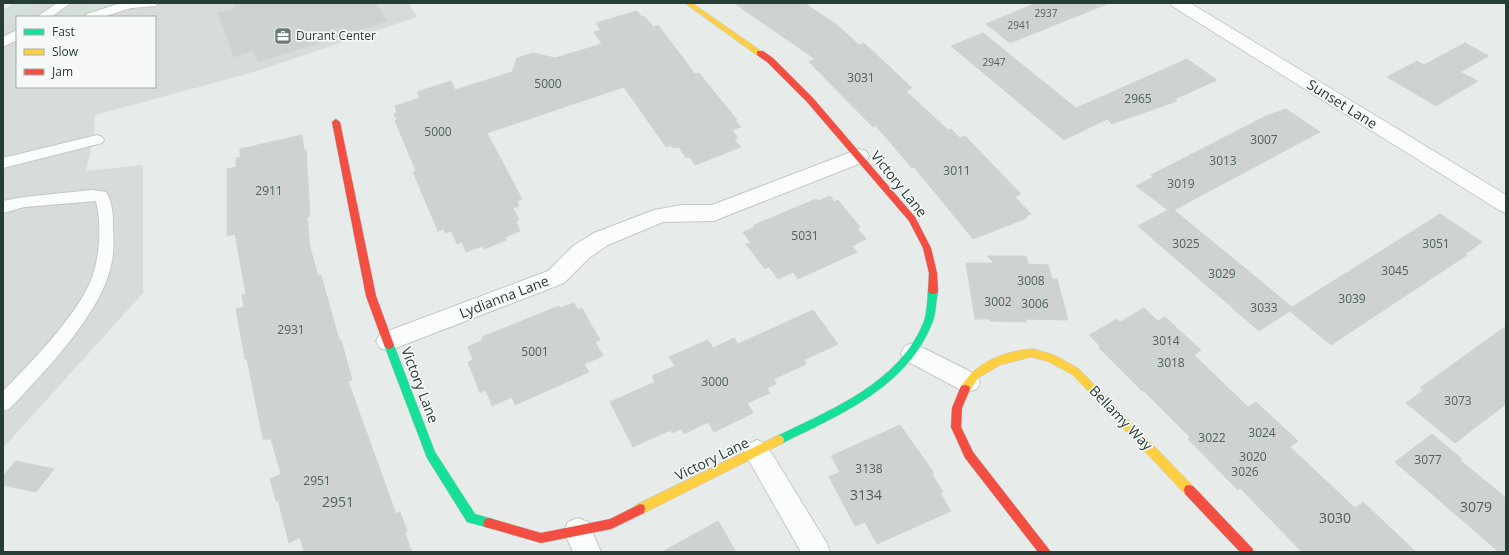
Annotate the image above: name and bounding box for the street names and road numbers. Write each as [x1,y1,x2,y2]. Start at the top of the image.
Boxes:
street label: Sunset Lane [1304,74,1381,133]
street label: Victory Lane [867,147,932,221]
street label: Lydianna Lane [456,271,551,322]
street label: Victory Lane [397,344,444,426]
street label: Bellamy Way [1086,381,1158,455]
street label: Victory Lane [672,432,752,485]

